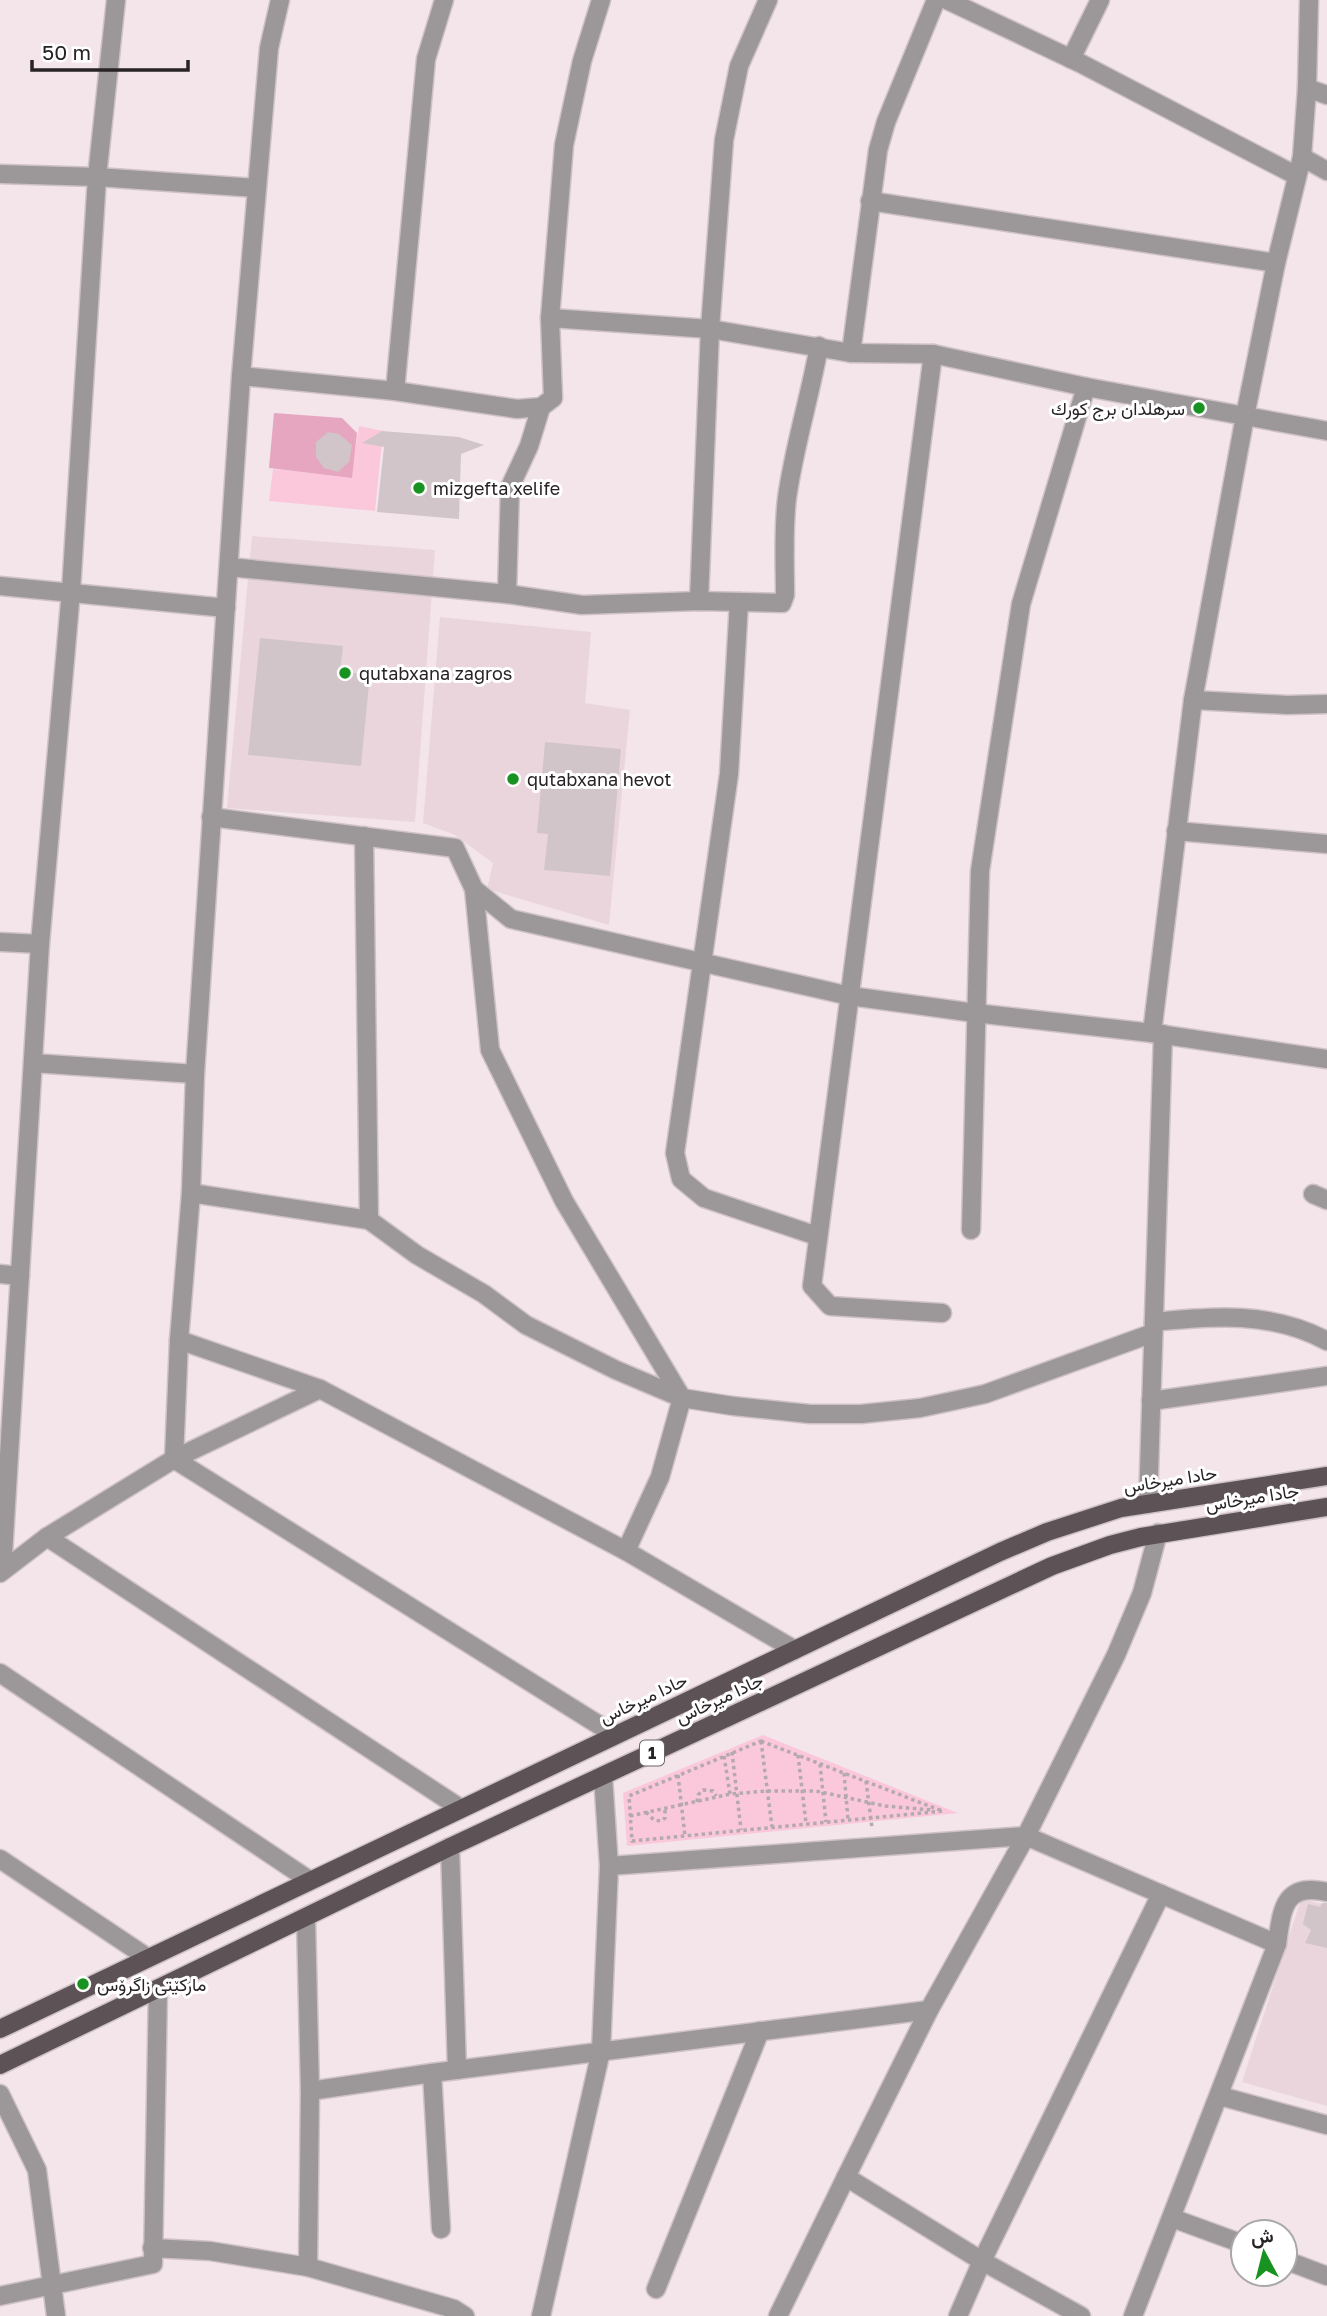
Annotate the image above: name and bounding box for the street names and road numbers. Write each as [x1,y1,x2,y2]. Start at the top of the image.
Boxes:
street label: حادا ميرخاس [1122,1461,1218,1498]
street label: جادا ميرخاس [1204,1479,1300,1516]
street label: حادا ميرخاس [596,1668,691,1729]
street label: جادا ميرخاس [672,1668,767,1729]
road number: 1 [640,1740,664,1765]

